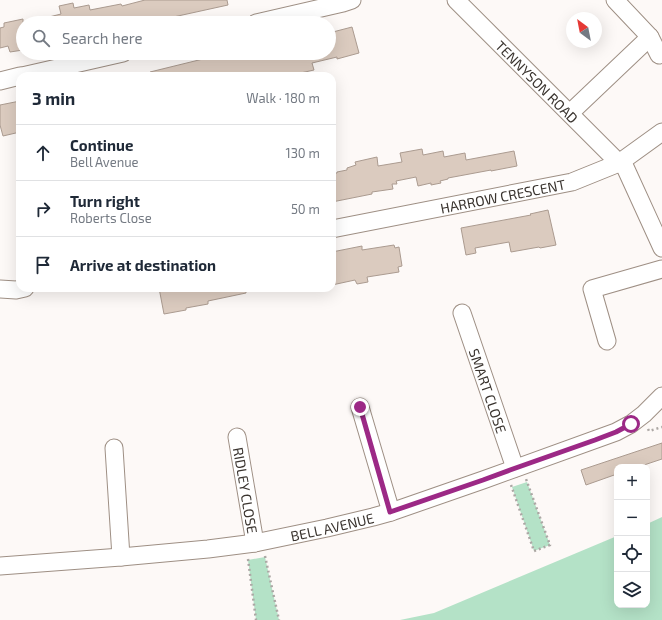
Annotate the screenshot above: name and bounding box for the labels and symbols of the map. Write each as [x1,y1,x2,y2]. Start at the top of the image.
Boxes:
north arrow [566,12,602,48]
street label: TENNYSON ROAD [492,36,582,126]
street label: HARROW CRESCENT [439,175,567,216]
street label: SMART CLOSE [466,346,511,435]
route end [351,398,369,416]
route start [622,415,640,433]
street label: RIDLEY CLOSE [230,446,262,535]
street label: BELL AVENUE [289,509,376,544]

